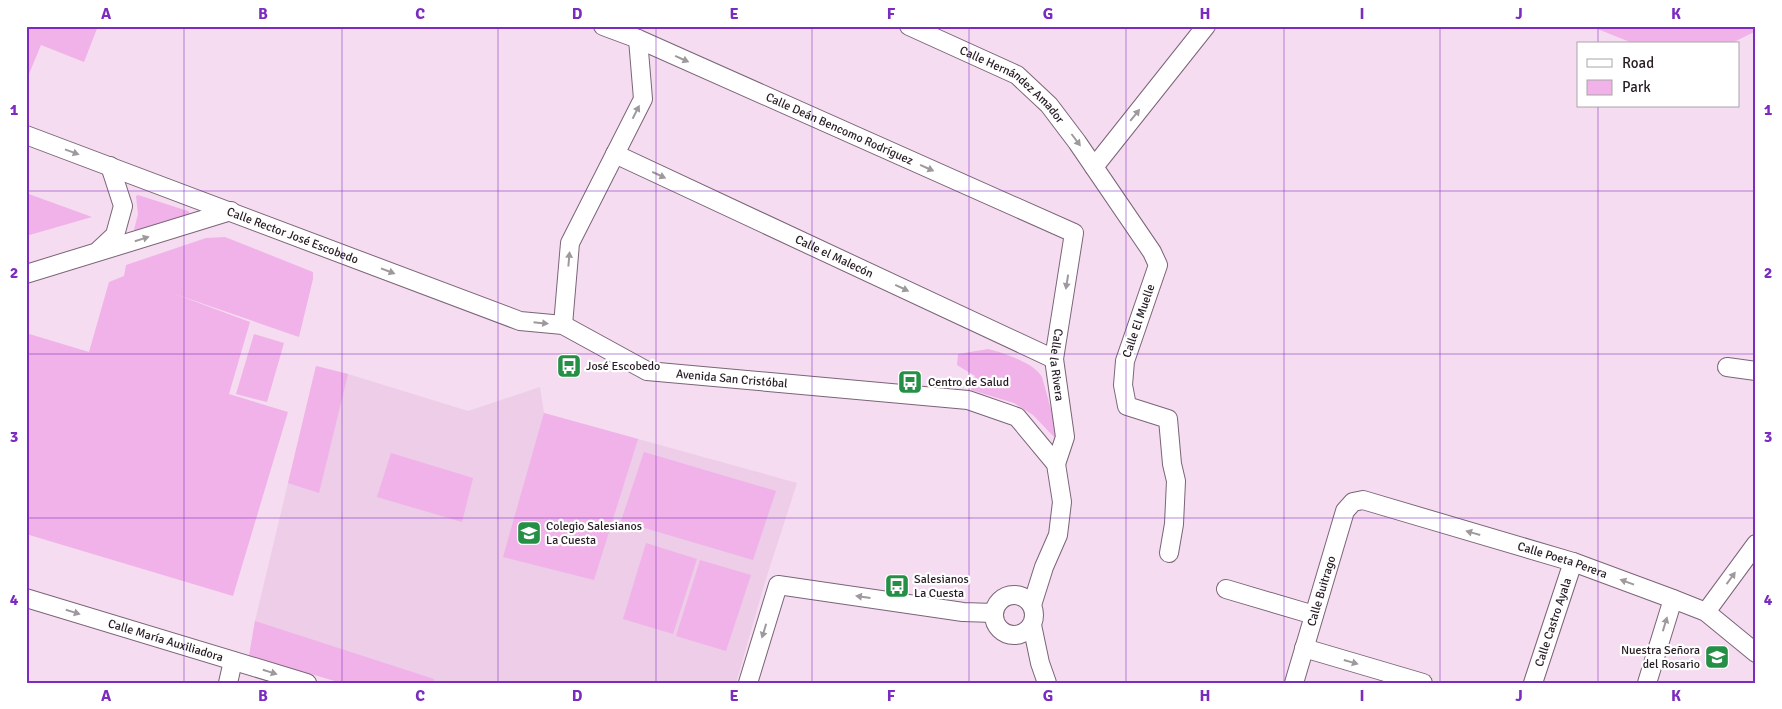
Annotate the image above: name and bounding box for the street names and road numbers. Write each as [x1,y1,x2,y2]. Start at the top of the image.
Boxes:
street label: Calle Hernández Amador [957,43,1068,127]
street label: Calle Deán Bencomo Rodríguez [764,89,916,168]
street label: Calle Rector José Escobedo [225,204,361,267]
street label: Calle el Malecón [793,232,876,281]
street label: Calle El Muelle [1119,282,1159,360]
street label: Calle la Rivera [1046,328,1067,402]
street label: Avenida San Cristóbal [675,366,789,391]
street label: Calle Poeta Perera [1516,539,1610,582]
street label: Calle Buitrago [1304,554,1339,628]
street label: Calle Castro Ayala [1531,576,1575,669]
street label: Calle María Auxiliadora [106,616,225,665]

